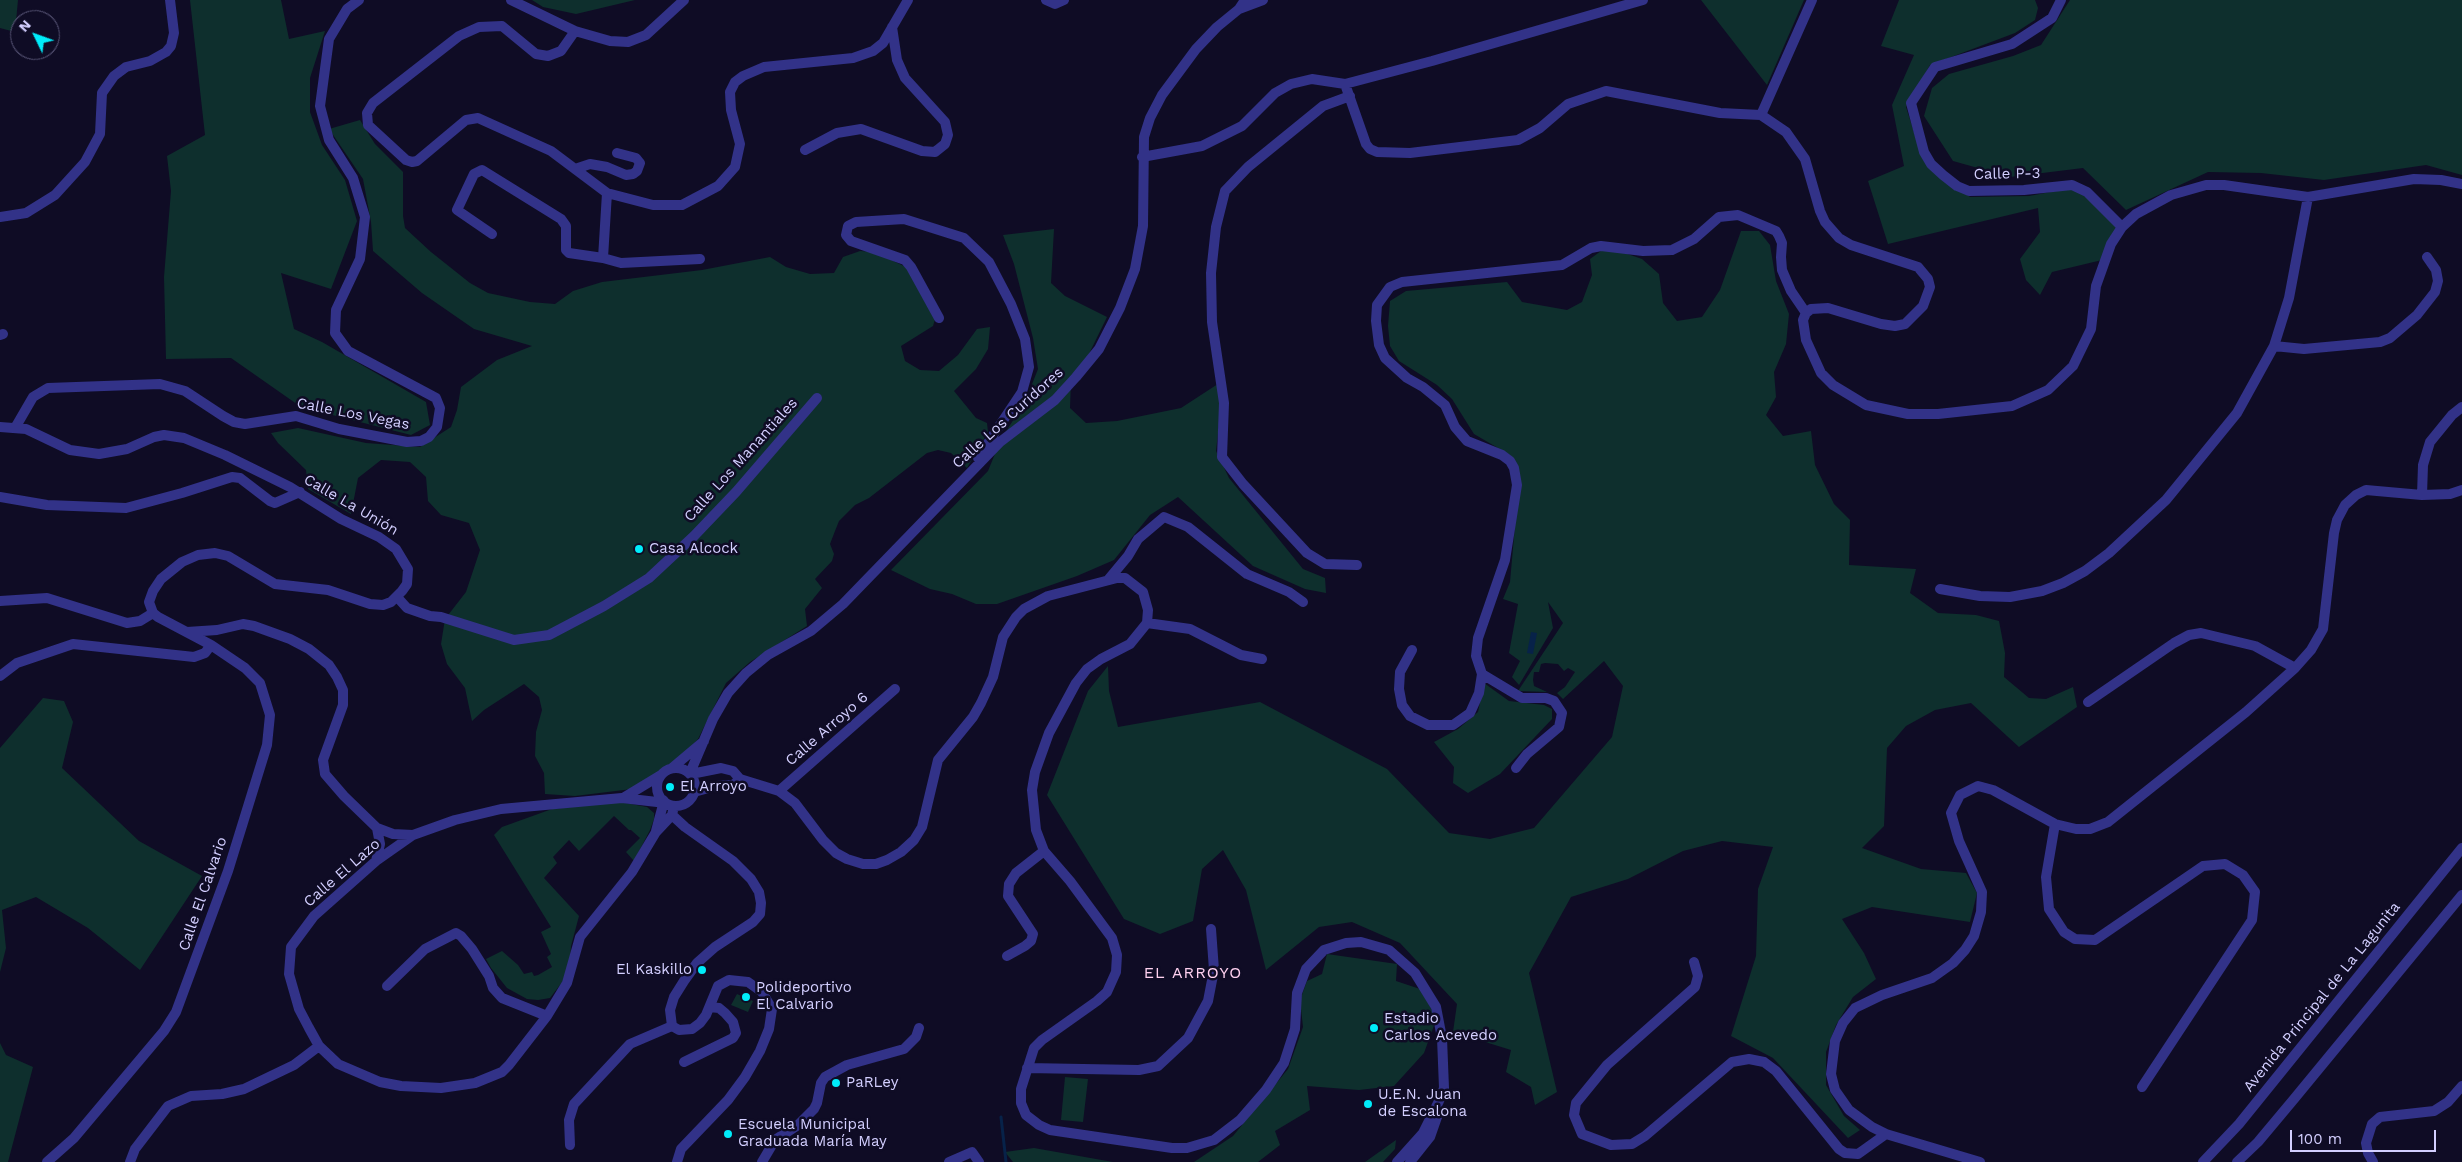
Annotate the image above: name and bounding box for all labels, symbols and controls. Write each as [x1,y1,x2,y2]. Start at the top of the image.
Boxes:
north arrow [10,10,60,60]
text: N [15,16,34,35]
street label: Calle P-3 [1973,164,2041,184]
street label: Calle Los Curidores [949,363,1067,473]
street label: Calle Los Vegas [295,394,411,434]
street label: Calle Los Manantiales [681,394,801,526]
street label: Calle La Unión [300,471,402,539]
place label: Casa Alcock [649,540,738,558]
marker: Casa Alcock [633,543,645,555]
street label: Calle Arroyo 6 [782,688,872,770]
place label: El Arroyo [680,778,747,796]
marker: El Arroyo [664,781,676,793]
street label: Calle El Calvario [175,835,231,953]
street label: Calle El Lazo [300,835,384,911]
street label: Avenida Principal de La Lagunita [2240,898,2404,1096]
place label: El Kaskillo [616,961,692,979]
district label: EL ARROYO [1143,963,1243,983]
marker: El Kaskillo [696,964,708,976]
place label: Polideportivo El Calvario [756,979,852,1014]
marker: Polideportivo El Calvario [740,991,752,1003]
place label: Estadio Carlos Acevedo [1384,1010,1497,1045]
marker: Estadio Carlos Acevedo [1368,1022,1380,1034]
place label: PaRLey [846,1074,898,1092]
marker: PaRLey [830,1077,842,1089]
place label: U.E.N. Juan de Escalona [1378,1086,1467,1121]
marker: U.E.N. Juan de Escalona [1362,1098,1374,1110]
place label: Escuela Municipal Graduada María May [738,1116,887,1151]
scale bar [2292,1120,2438,1152]
marker: Escuela Municipal Graduada María May [722,1128,734,1140]
text: 100 m [2298,1130,2342,1148]

